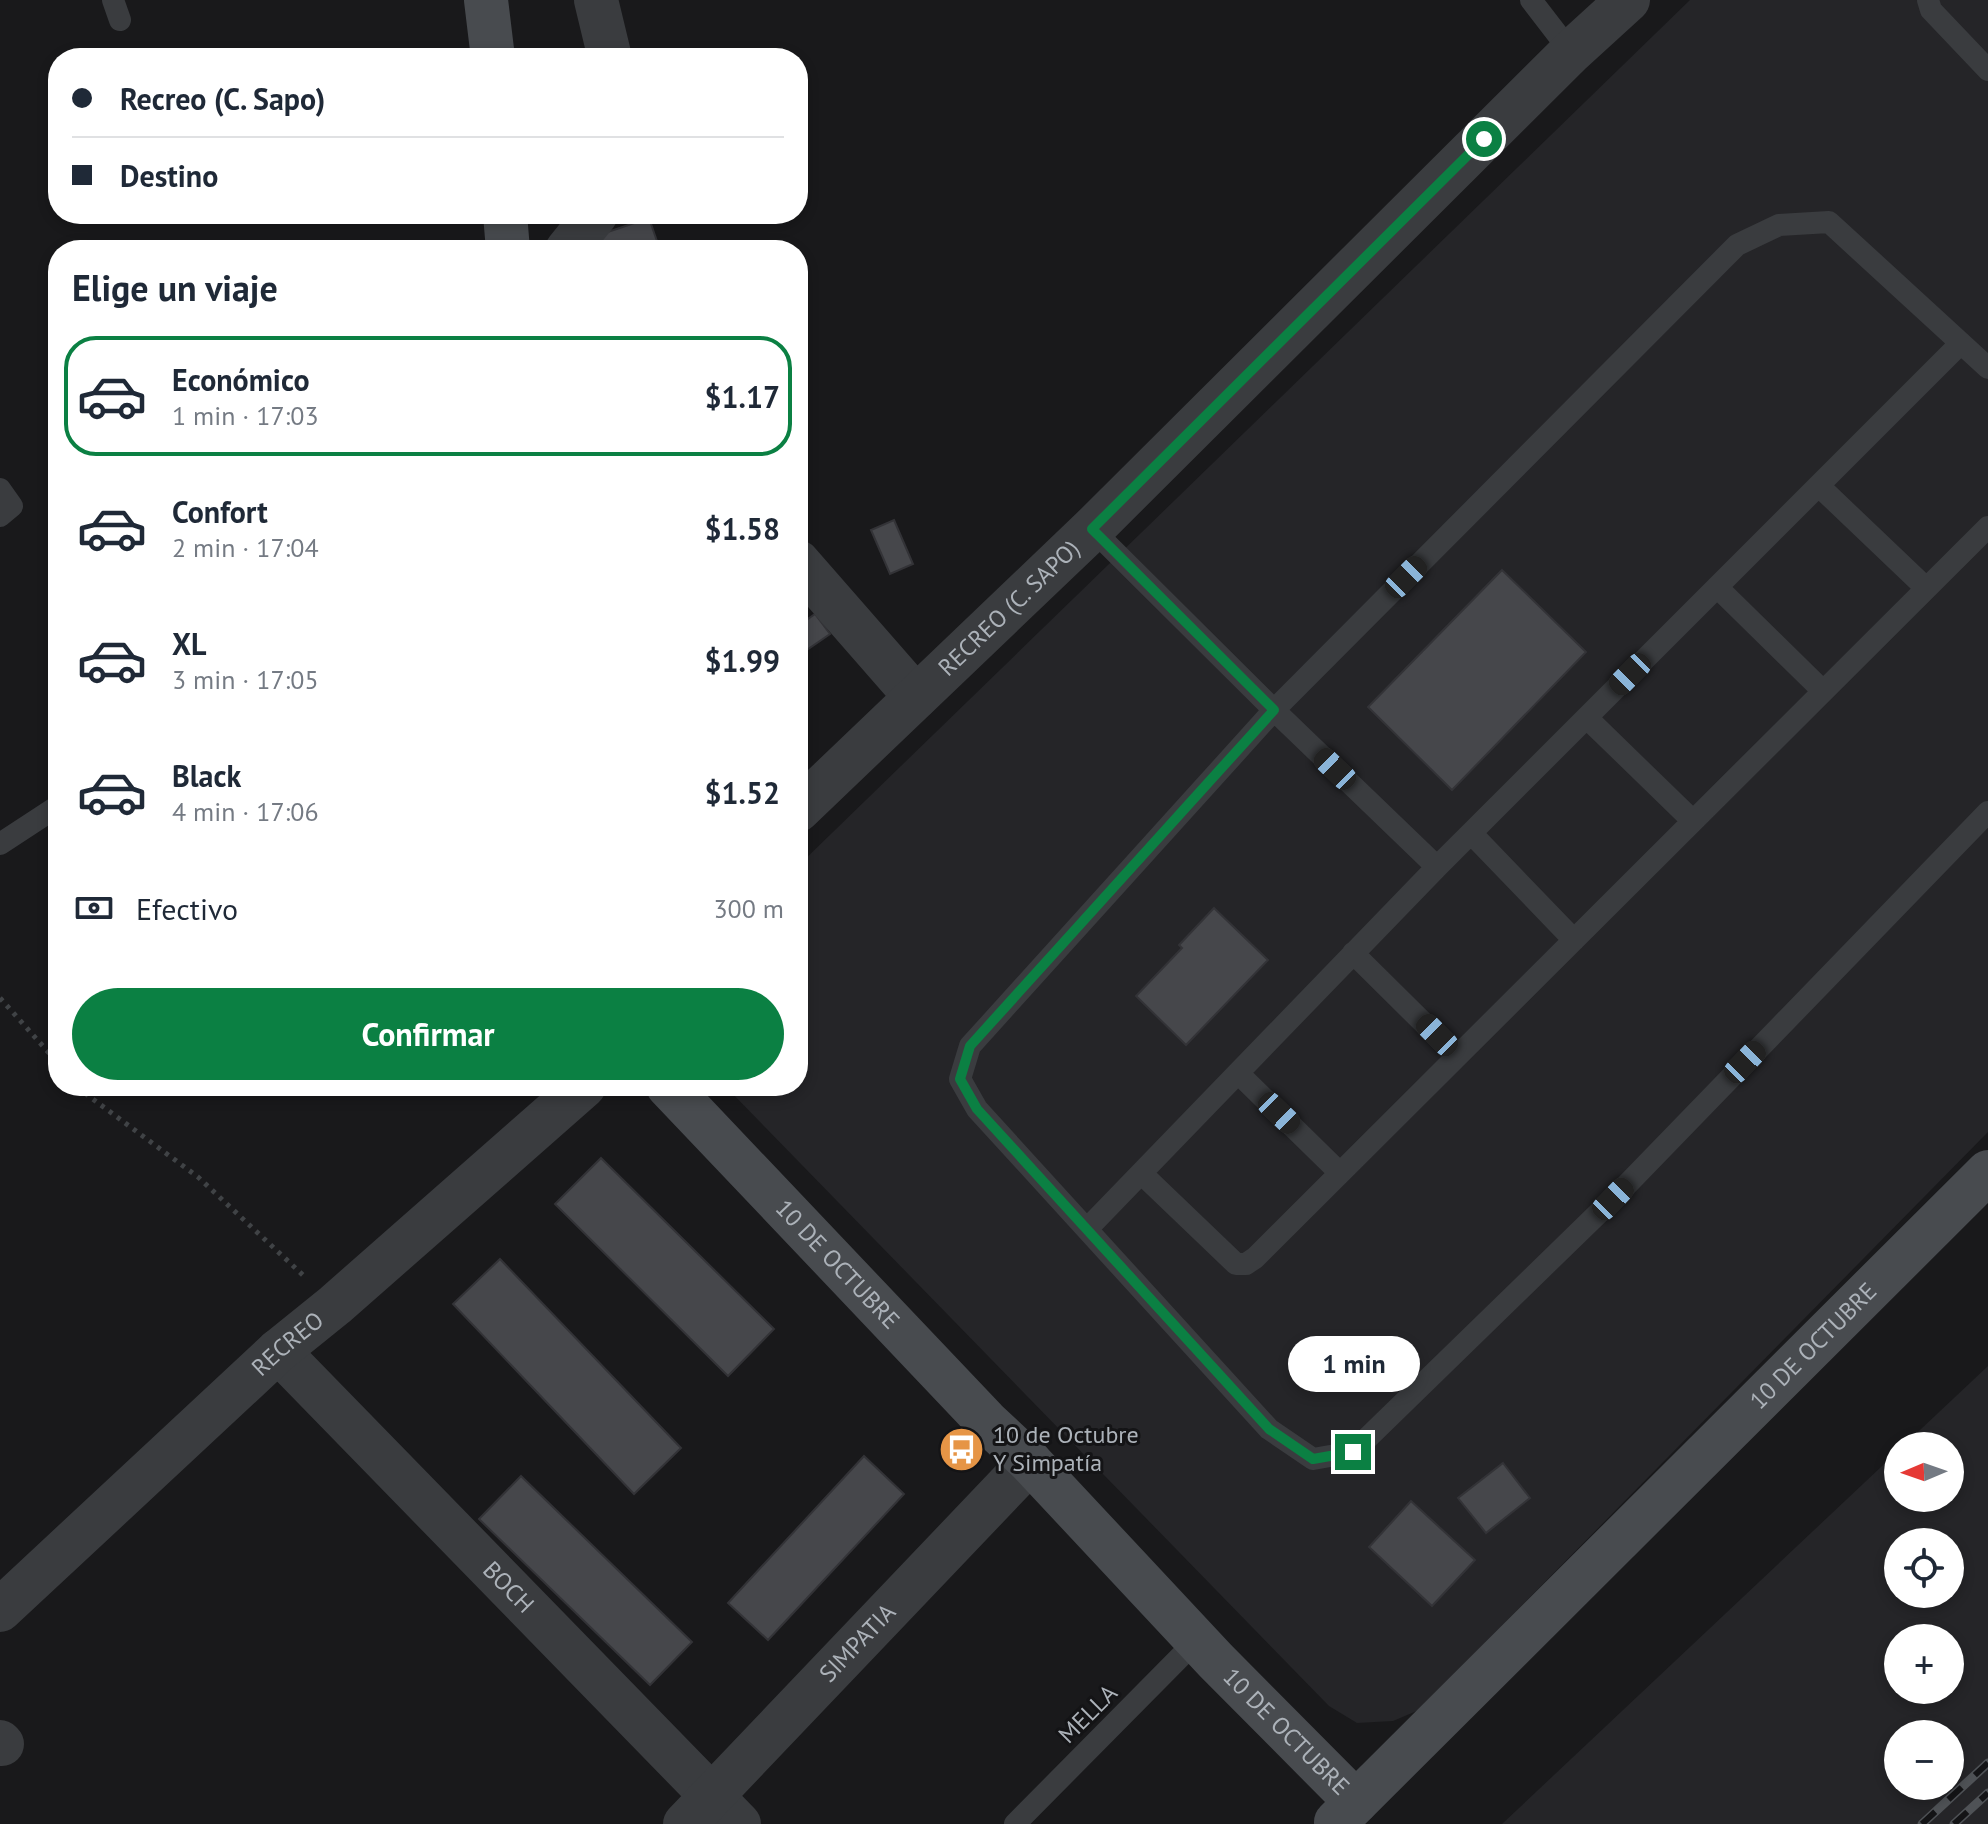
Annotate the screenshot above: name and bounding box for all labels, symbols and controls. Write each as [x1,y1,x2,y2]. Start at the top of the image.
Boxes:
text: Recreo (C. Sapo) [120,79,325,118]
route start [1466,121,1502,157]
text: Destino [120,156,218,195]
text: Elige un viaje [72,264,278,311]
icon: car [76,360,148,432]
text: Económico [172,360,310,399]
text: $1.17 [705,377,780,416]
text: 1 min · 17:03 [172,399,319,432]
icon: car [76,492,148,564]
text: Confort [172,492,268,531]
text: $1.58 [705,509,780,548]
text: 2 min · 17:04 [172,531,319,564]
street label: RECREO (C. SAPO) [932,533,1086,683]
car [1381,552,1431,602]
icon: car [76,624,148,696]
text: XL [172,624,206,663]
text: $1.99 [705,641,780,680]
car [1605,649,1655,699]
text: 3 min · 17:05 [172,663,319,696]
car [1309,744,1361,794]
icon: car [76,756,148,828]
text: Black [172,756,241,795]
text: $1.52 [705,773,780,812]
text: 4 min · 17:06 [172,795,319,828]
icon: cash [72,886,116,930]
text: Efectivo [136,889,238,928]
text: 300 m [713,892,784,925]
button: Confirmar [72,988,784,1080]
car [1412,1010,1462,1060]
car [1720,1036,1770,1088]
car [1253,1088,1305,1138]
car [1588,1173,1638,1225]
street label: 10 DE OCTUBRE [769,1193,907,1335]
street label: 10 DE OCTUBRE [1743,1276,1883,1416]
street label: RECREO [245,1304,330,1383]
callout: 1 min [1287,1336,1419,1392]
text: 1 min [1322,1347,1386,1380]
place label: 10 de Octubre Y Simpatía [993,1419,1139,1478]
bus stop icon: 10 de Octubre Y Simpatía [938,1425,986,1473]
north arrow [1884,1432,1964,1512]
map controls [1884,1432,1964,1800]
route end [1335,1434,1371,1470]
button: locate [1884,1528,1964,1608]
street label: BOCH [477,1555,541,1619]
street label: SIMPATIA [812,1597,902,1689]
button: + [1884,1624,1964,1704]
street label: 10 DE OCTUBRE [1217,1661,1356,1802]
street label: MELLA [1052,1678,1124,1750]
button: − [1884,1720,1964,1800]

